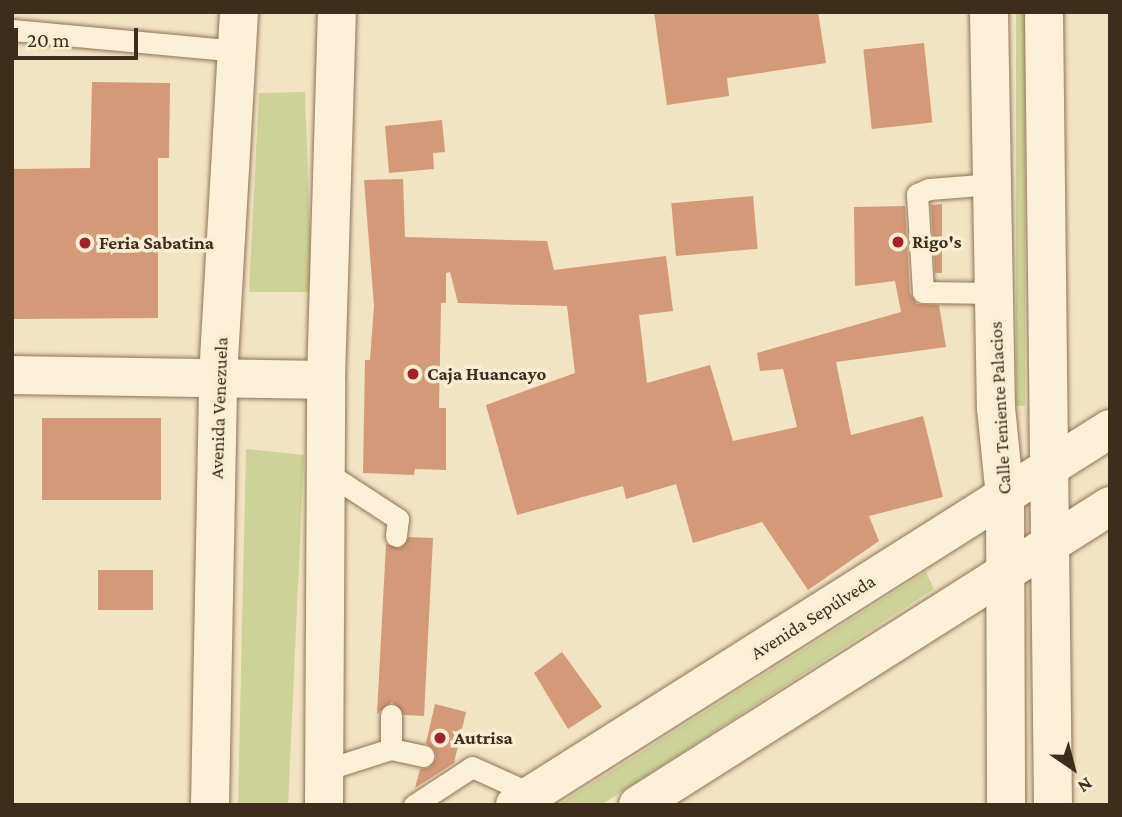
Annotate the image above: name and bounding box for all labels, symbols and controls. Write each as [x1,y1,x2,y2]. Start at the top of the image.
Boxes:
scale bar [18,14,142,58]
text: 20 m [27,28,70,52]
place label: Rigo's [912,231,961,253]
place label: Feria Sabatina [99,232,214,254]
marker: Rigo's [890,234,906,250]
marker: Feria Sabatina [77,235,93,251]
street label: Calle Teniente Palacios [984,321,1016,495]
street label: Avenida Venezuela [205,337,233,479]
place label: Caja Huancayo [427,363,546,385]
marker: Caja Huancayo [405,366,421,382]
street label: Avenida Sepúlveda [746,569,880,665]
place label: Autrisa [454,727,513,749]
marker: Autrisa [432,730,448,746]
north arrow [1038,733,1108,803]
text: N [1074,773,1097,798]

